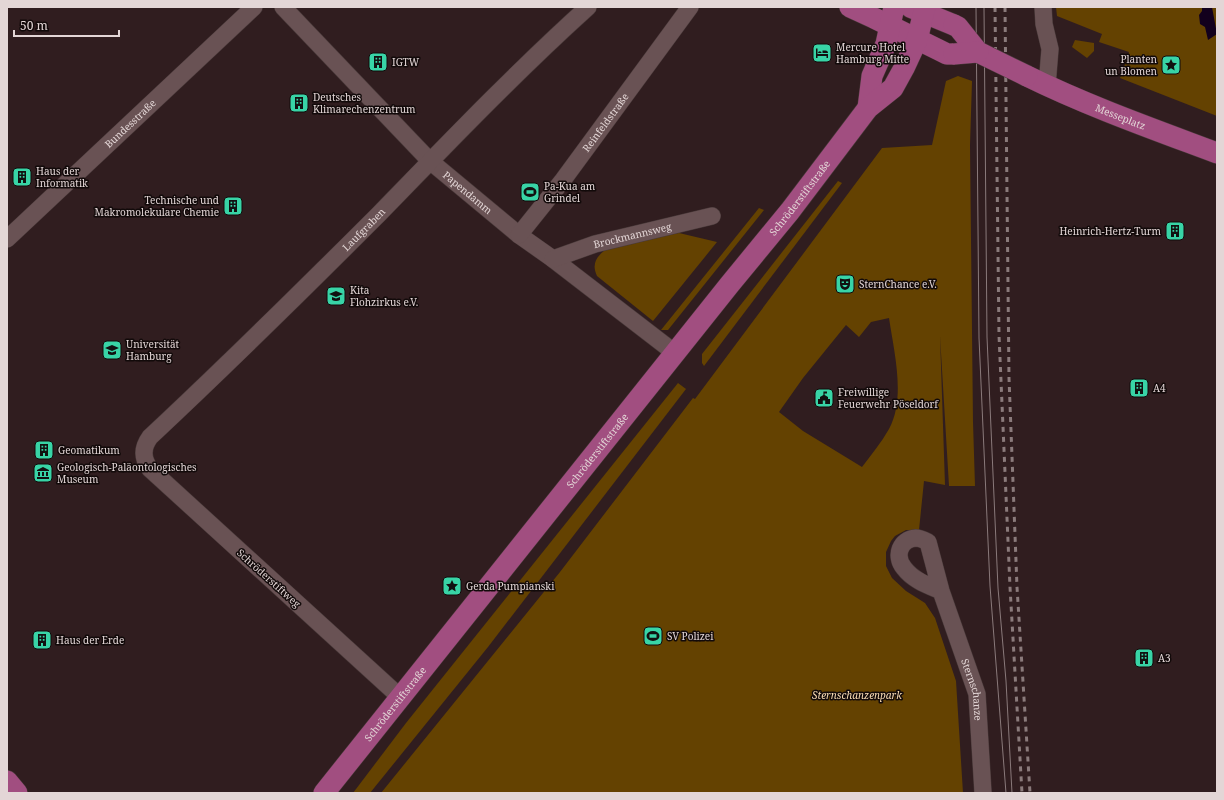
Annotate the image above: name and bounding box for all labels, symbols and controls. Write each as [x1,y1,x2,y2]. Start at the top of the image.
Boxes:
scale bar [14,12,119,38]
text: 50 m [20,17,48,34]
place label: Mercure Hotel Hamburg Mitte [836,40,909,66]
hotel icon: Mercure Hotel Hamburg Mitte [811,42,833,64]
building icon: IGTW [367,51,389,73]
place label: Planten un Blomen [1105,52,1158,78]
place icon: Planten un Blomen [1160,54,1182,76]
place label: IGTW [392,55,420,69]
place label: Deutsches Klimarechenzentrum [313,90,416,116]
street label: Reinfeldstraße [579,90,632,155]
building icon: Deutsches Klimarechenzentrum [288,92,310,114]
street label: Bundesstraße [102,96,159,151]
street label: Messeplatz [1093,100,1148,133]
street label: Schröderstiftstraße [766,157,833,238]
place label: Haus der Informatik [36,164,88,190]
building icon: Haus der Informatik [11,166,33,188]
street label: Papendamm [440,168,496,217]
place label: Pa-Kua am Grindel [544,179,596,205]
sports icon: Pa-Kua am Grindel [519,181,541,203]
place label: Technische und Makromolekulare Chemie [95,193,219,219]
building icon: Technische und Makromolekulare Chemie [222,195,244,217]
street label: Laufgraben [339,204,389,254]
street label: Brockmannsweg [592,219,673,251]
building icon: Heinrich-Hertz-Turm [1164,220,1186,242]
place label: Heinrich-Hertz-Turm [1059,224,1162,238]
theatre icon: SternChance e.V. [834,273,856,295]
place label: SternChance e.V. [859,277,937,291]
place label: Kita Flohzirkus e.V. [350,283,418,309]
school or university icon: Kita Flohzirkus e.V. [325,285,347,307]
place label: Universität Hamburg [126,337,180,363]
school or university icon: Universität Hamburg [101,339,123,361]
building icon: A4 [1128,377,1150,399]
place label: A4 [1153,381,1166,395]
place label: Freiwillige Feuerwehr Pöseldorf [838,385,939,411]
public building icon: Freiwillige Feuerwehr Pöseldorf [813,387,835,409]
street label: Schröderstiftstraße [563,410,631,491]
building icon: Geomatikum [33,439,55,461]
place label: Geomatikum [58,443,120,457]
place label: Geologisch-Paläontologisches Museum [57,460,197,486]
museum icon: Geologisch-Paläontologisches Museum [32,462,54,484]
street label: Schröderstiftweg [234,546,304,611]
place icon: Gerda Pumpianski [441,575,463,597]
place label: Gerda Pumpianski [466,579,555,593]
sports icon: SV Polizei [642,625,664,647]
building icon: Haus der Erde [31,629,53,651]
place label: SV Polizei [667,629,714,643]
place label: Haus der Erde [56,633,124,647]
building icon: A3 [1133,647,1155,669]
place label: A3 [1158,651,1171,665]
street label: Sternschanze [958,657,986,721]
street label: Schröderstiftstraße [361,664,429,744]
park label: Sternschanzenpark [812,688,902,702]

